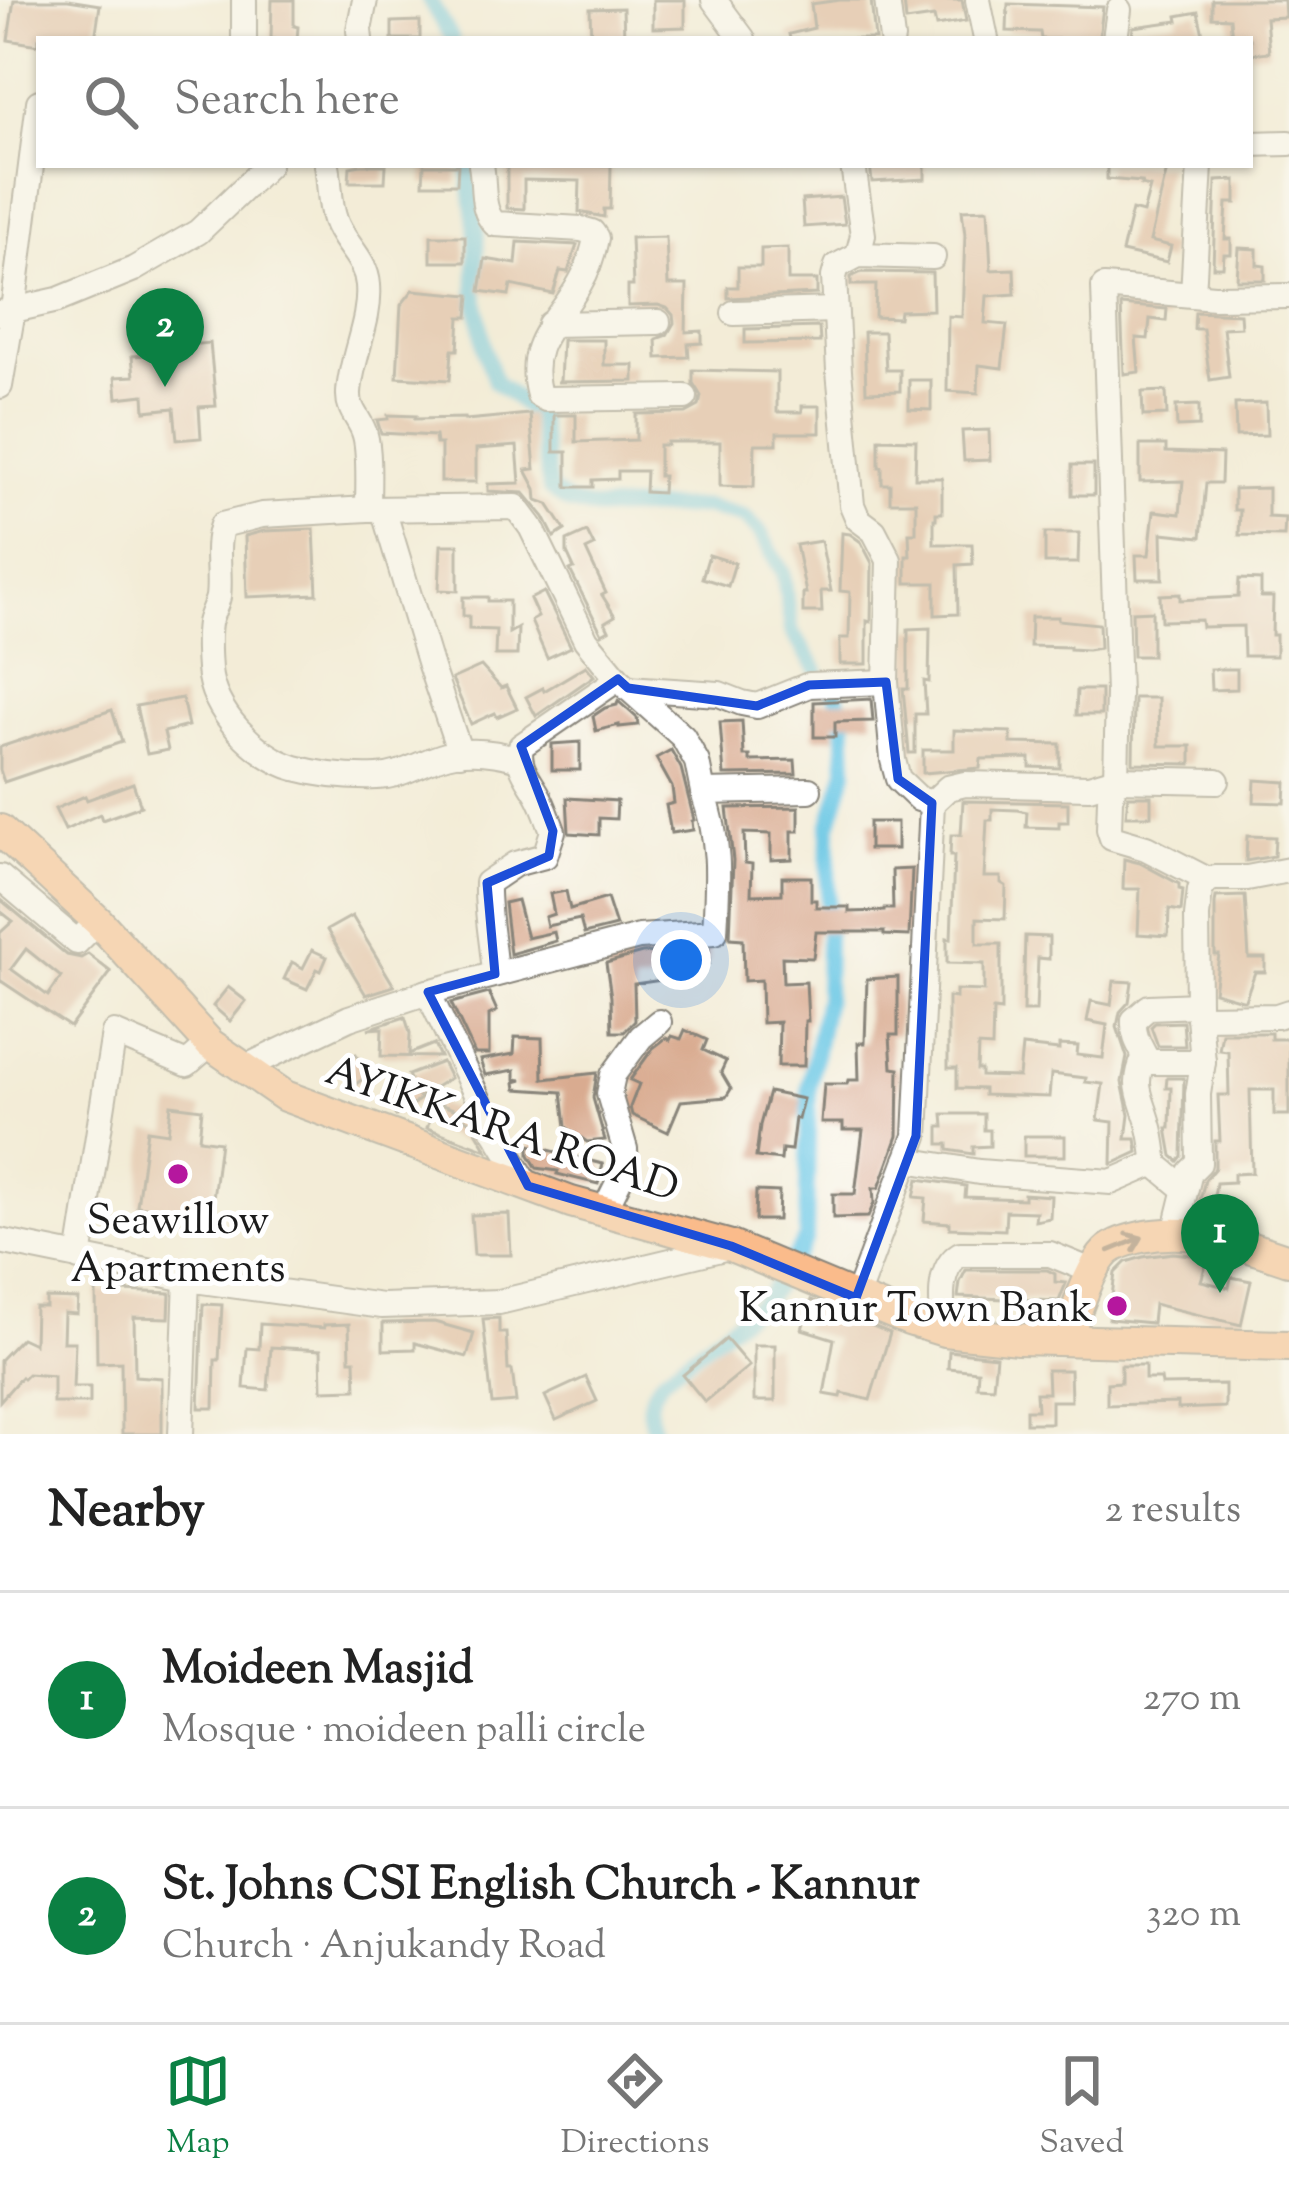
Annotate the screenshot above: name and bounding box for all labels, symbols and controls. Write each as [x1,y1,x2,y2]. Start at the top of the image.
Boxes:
search box [36,36,1253,168]
icon: search [78,69,144,135]
text: Search here [174,70,400,135]
pin: 2 [126,288,204,387]
your location [651,930,711,990]
street label: AYIKKARA ROAD [317,1043,686,1220]
marker: Seawillow Apartments [165,1161,191,1187]
place label: Seawillow Apartments [70,1193,286,1301]
pin: 1 [1181,1194,1259,1293]
one-way arrow [1107,1232,1144,1253]
place label: Kannur Town Bank [739,1281,1093,1341]
marker: Kannur Town Bank [1104,1293,1130,1319]
text: Nearby [48,1476,205,1549]
text: 2 results [1105,1484,1241,1540]
text: Moideen Masjid [162,1639,473,1704]
text: 1 [80,1672,94,1728]
text: 270 m [1143,1672,1241,1728]
text: Mosque · moideen palli circle [162,1704,646,1760]
text: St. Johns CSI English Church - Kannur [162,1855,920,1920]
text: 2 [78,1888,96,1944]
text: 320 m [1146,1888,1241,1944]
text: Church · Anjukandy Road [162,1920,606,1976]
tab: Map [165,2048,231,2168]
tab: Directions [561,2048,710,2168]
tab: Saved [1039,2048,1124,2168]

